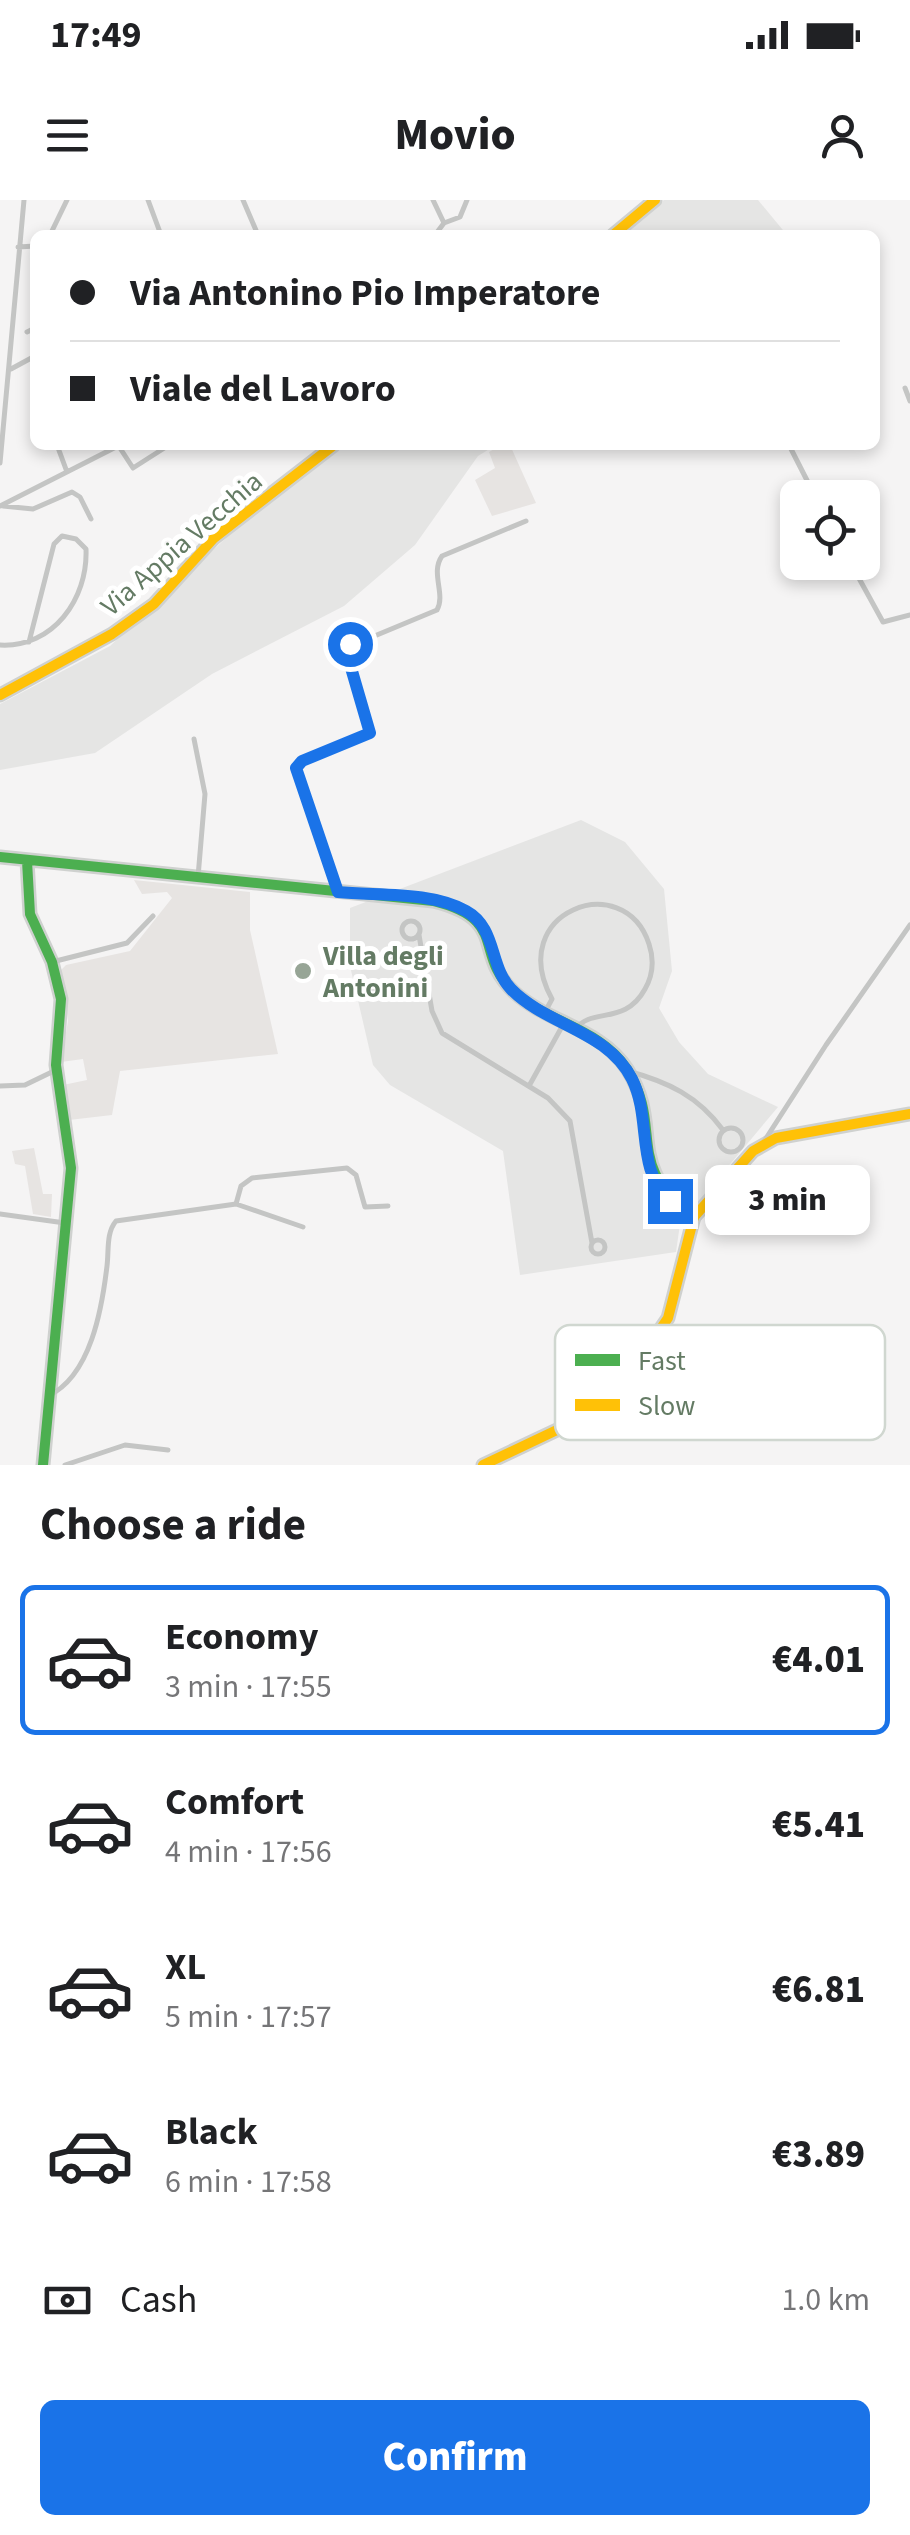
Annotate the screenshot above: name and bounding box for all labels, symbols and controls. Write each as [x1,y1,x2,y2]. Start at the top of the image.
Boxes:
text: 17:49 [50,8,142,62]
text: Movio [394,103,516,167]
icon: menu [40,108,95,163]
icon: person [815,108,870,163]
text: Via Antonino Pio Imperatore [130,266,600,320]
text: Viale del Lavoro [130,362,396,416]
street label: Via Appia Vecchia [92,462,271,625]
map controls [780,480,880,580]
button: locate [780,480,880,580]
route start [328,622,373,667]
place label: Villa degli Antonini [322,936,444,1008]
marker: Villa degli Antonini [292,960,314,982]
callout: 3 min [705,1166,870,1236]
text: 3 min [748,1177,827,1223]
route end [648,1179,693,1224]
legend [555,1325,885,1440]
text: Fast [638,1341,686,1381]
text: Slow [638,1386,695,1426]
text: Choose a ride [40,1493,306,1557]
text: Economy [165,1610,318,1664]
icon: car [45,1615,135,1705]
text: €4.01 [772,1633,865,1687]
text: 3 min · 17:55 [165,1664,332,1710]
text: Comfort [165,1775,304,1829]
icon: car [45,1780,135,1870]
text: €5.41 [772,1798,865,1852]
text: 4 min · 17:56 [165,1829,332,1875]
text: XL [165,1940,206,1994]
icon: car [45,1945,135,2035]
text: €6.81 [772,1963,865,2017]
text: 5 min · 17:57 [165,1994,332,2040]
text: Black [165,2105,258,2159]
icon: car [45,2110,135,2200]
text: €3.89 [772,2128,865,2182]
text: 6 min · 17:58 [165,2159,332,2205]
icon: cash [40,2273,95,2328]
text: Cash [120,2273,197,2327]
text: 1.0 km [781,2277,870,2323]
button: Confirm [40,2400,870,2515]

